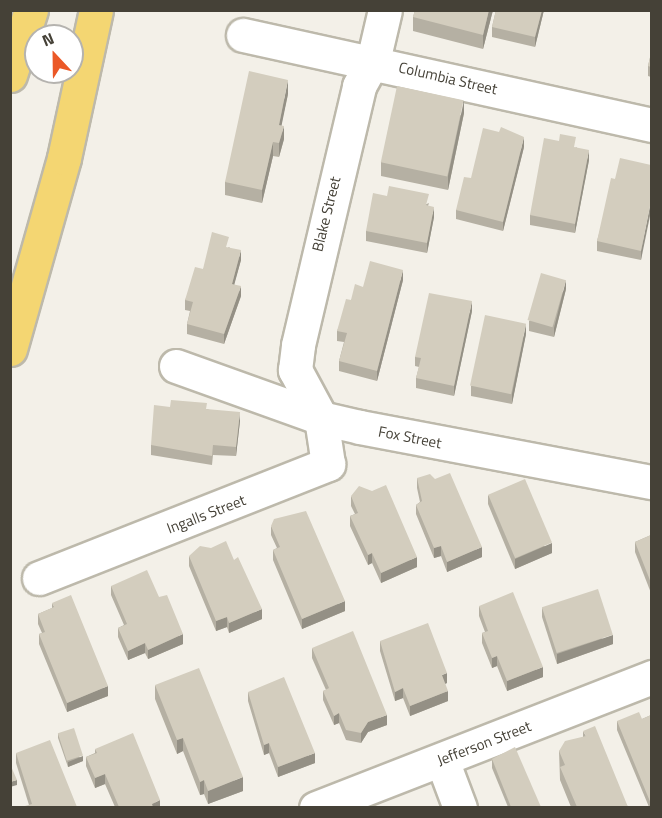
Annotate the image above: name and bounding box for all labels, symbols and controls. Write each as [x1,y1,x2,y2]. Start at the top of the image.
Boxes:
north arrow [24,24,84,84]
text: N [38,26,58,52]
street label: Columbia Street [397,58,499,98]
street label: Blake Street [308,175,344,253]
street label: Fox Street [377,422,443,452]
street label: Ingalls Street [164,491,248,537]
street label: Jefferson Street [434,717,534,769]

